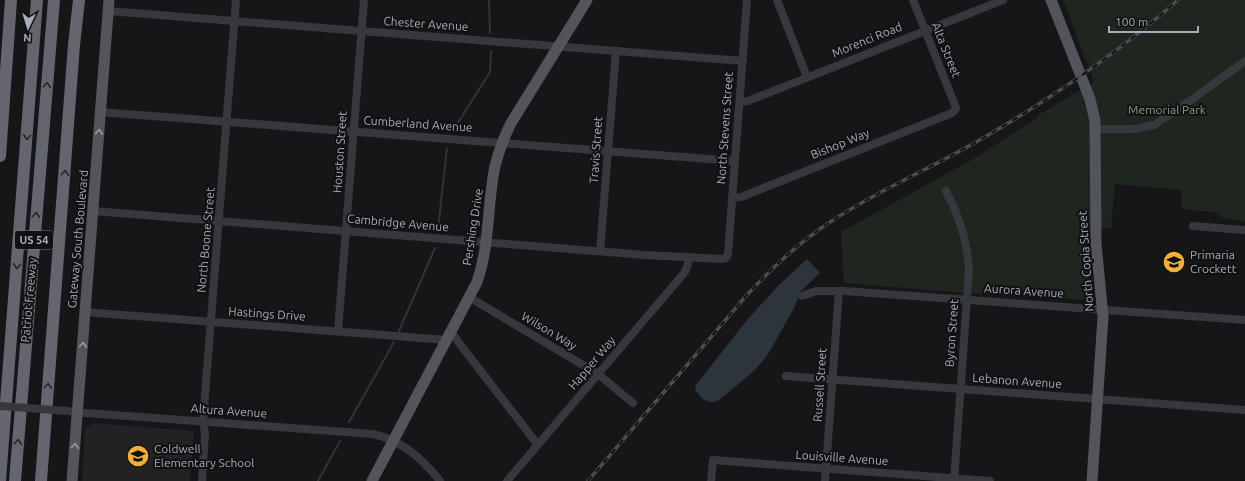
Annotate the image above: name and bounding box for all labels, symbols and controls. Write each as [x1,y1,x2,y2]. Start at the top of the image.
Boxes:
north arrow [8,8,48,48]
scale bar [1109,8,1198,34]
street label: Chester Avenue [383,14,469,33]
text: 100 m [1115,15,1148,28]
street label: Morenci Road [830,20,904,59]
street label: Alta Street [930,20,963,79]
text: N [23,32,32,44]
street label: North Stevens Street [714,71,735,185]
one-way arrow [42,82,51,88]
park label: Memorial Park [1128,103,1206,116]
street label: Houston Street [330,110,349,193]
street label: Cumberland Avenue [363,113,473,134]
street label: Travis Street [587,116,604,184]
street label: Bishop Way [809,126,871,161]
one-way arrow [95,129,103,135]
one-way arrow [22,134,31,140]
street label: Gateway South Boulevard [65,169,90,309]
one-way arrow [60,170,69,176]
street label: North Boone Street [194,186,217,293]
street label: Pershing Drive [460,187,485,266]
street label: North Copia Street [1075,210,1096,312]
one-way arrow [32,212,41,218]
street label: Cambridge Avenue [347,212,449,233]
road number: US 54 [15,231,53,249]
place label: Primaria Crockett [1190,248,1237,275]
school or university icon: Primaria Crockett [1161,249,1187,275]
street label: Patriot Freeway [18,257,39,343]
one-way arrow [12,263,21,269]
street label: Aurora Avenue [984,281,1064,300]
street label: Byron Street [943,298,960,367]
street label: Hastings Drive [228,304,306,323]
street label: Wilson Way [519,309,579,352]
street label: Happer Way [566,333,618,392]
one-way arrow [78,342,87,348]
street label: Russell Street [810,347,829,422]
street label: Lebanon Avenue [972,371,1062,390]
one-way arrow [44,383,53,389]
street label: Altura Avenue [190,401,268,420]
one-way arrow [13,439,22,445]
place label: Coldwell Elementary School [154,442,254,469]
one-way arrow [70,443,79,449]
school or university icon: Coldwell Elementary School [125,443,151,469]
street label: Louisville Avenue [795,448,889,467]

